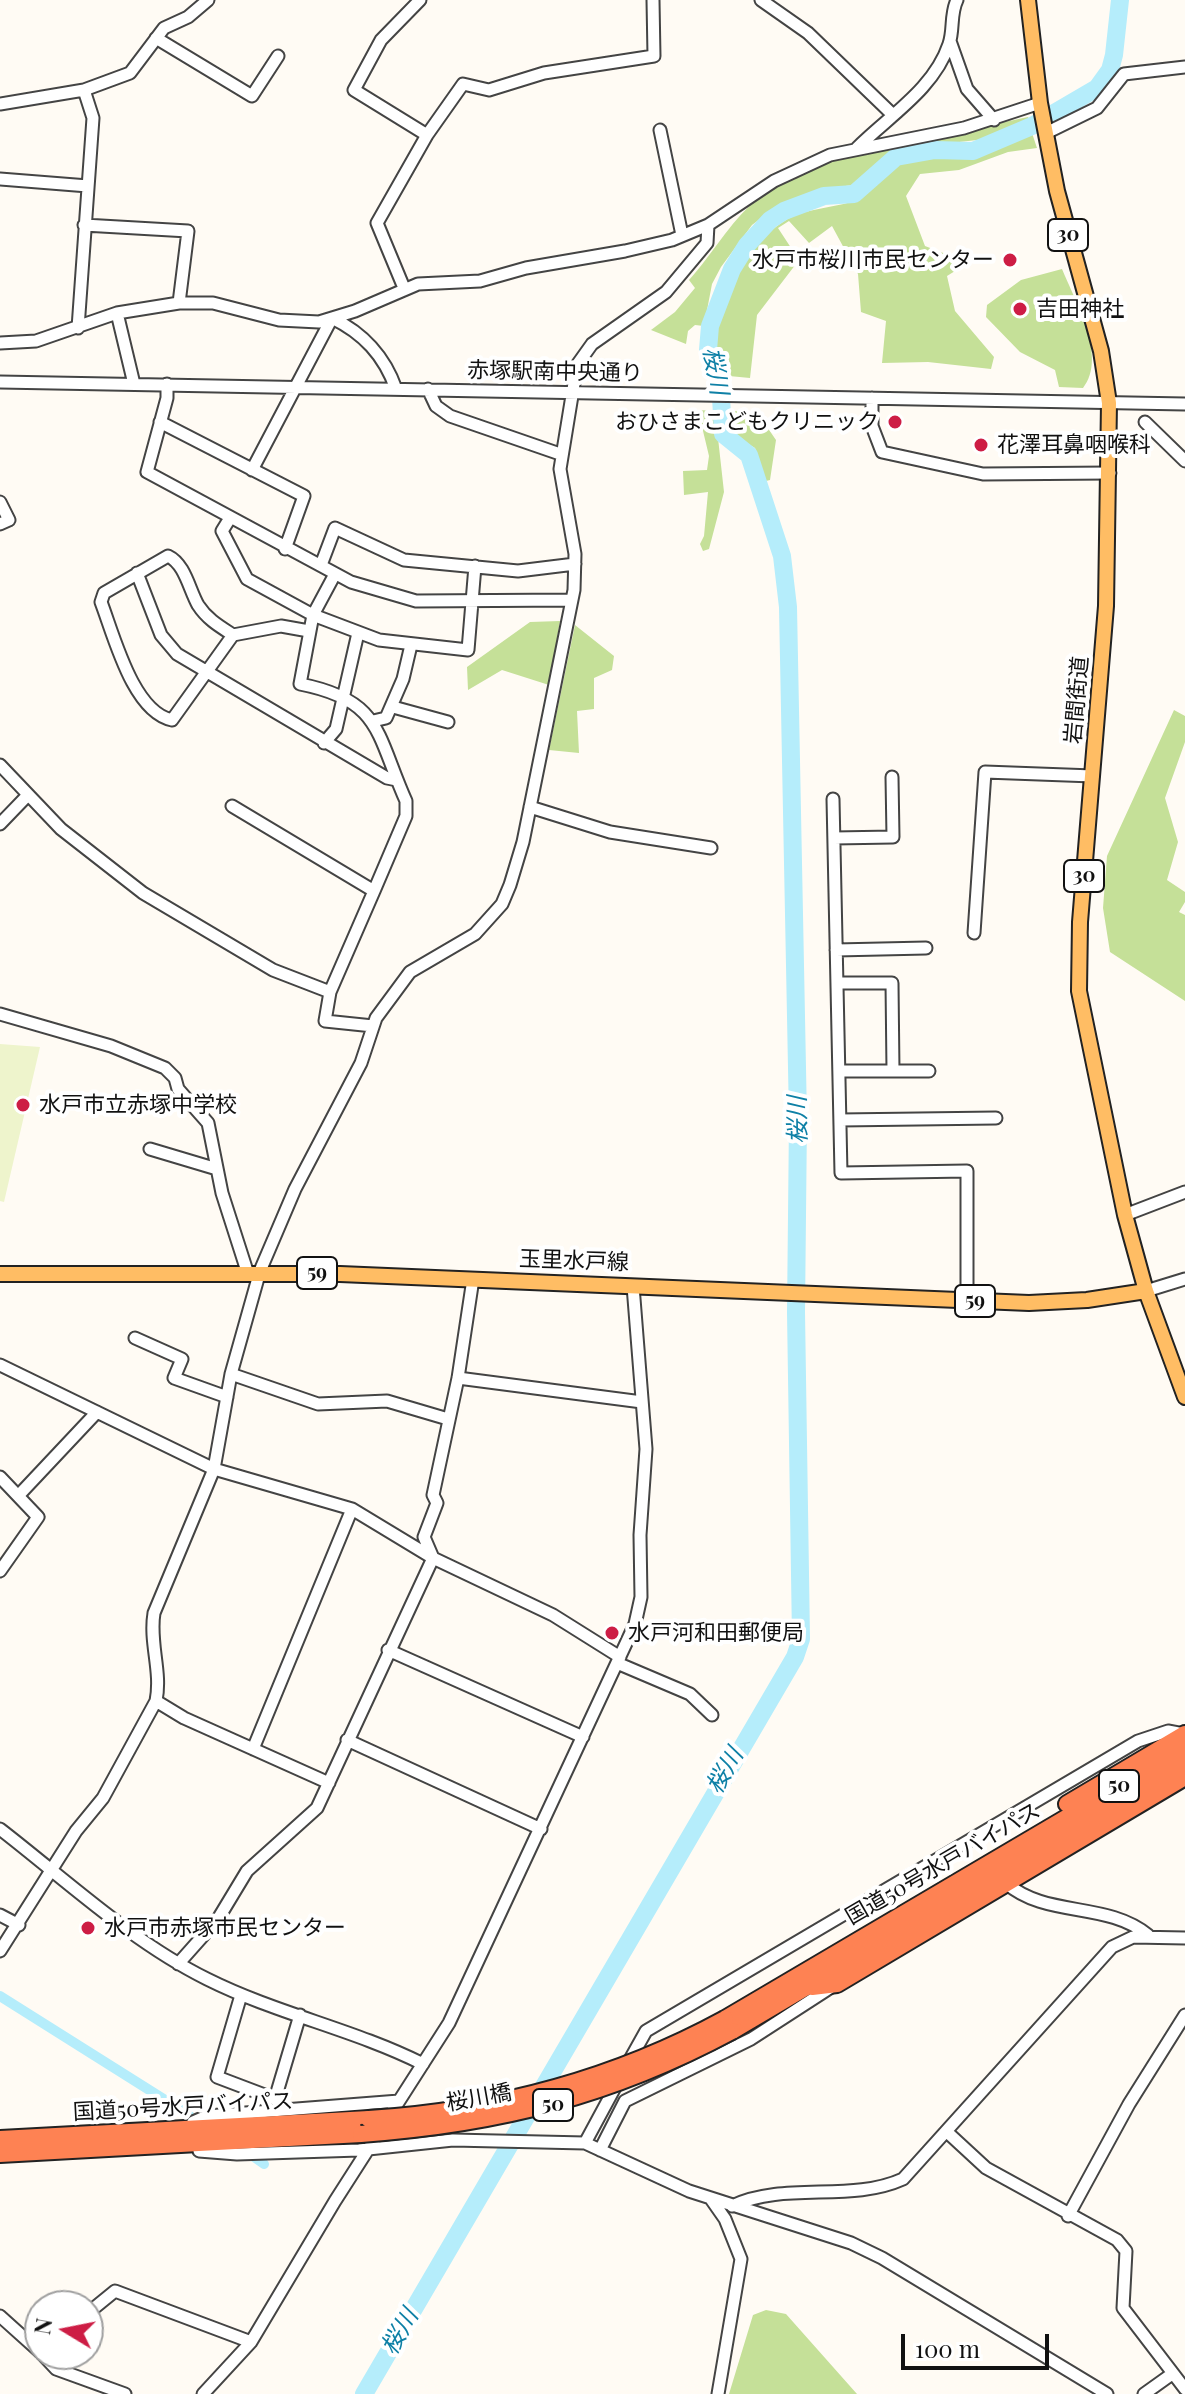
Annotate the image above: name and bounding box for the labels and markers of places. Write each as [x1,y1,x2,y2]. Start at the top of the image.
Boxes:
place label: 水戸市桜川市民センター [752,247,994,273]
marker: 水戸市桜川市民センター [1001,251,1019,269]
place label: 吉田神社 [1036,296,1124,322]
marker: 吉田神社 [1011,300,1029,318]
place label: おひさまこどもクリニック [615,409,879,435]
marker: おひさまこどもクリニック [886,413,904,431]
place label: 花澤耳鼻咽喉科 [997,432,1151,458]
marker: 花澤耳鼻咽喉科 [972,436,990,454]
place label: 水戸市立赤塚中学校 [39,1092,237,1118]
marker: 水戸市立赤塚中学校 [14,1096,32,1114]
place label: 水戸河和田郵便局 [628,1620,804,1646]
marker: 水戸河和田郵便局 [603,1624,621,1642]
place label: 水戸市赤塚市民センター [104,1915,346,1941]
marker: 水戸市赤塚市民センター [79,1919,97,1937]

